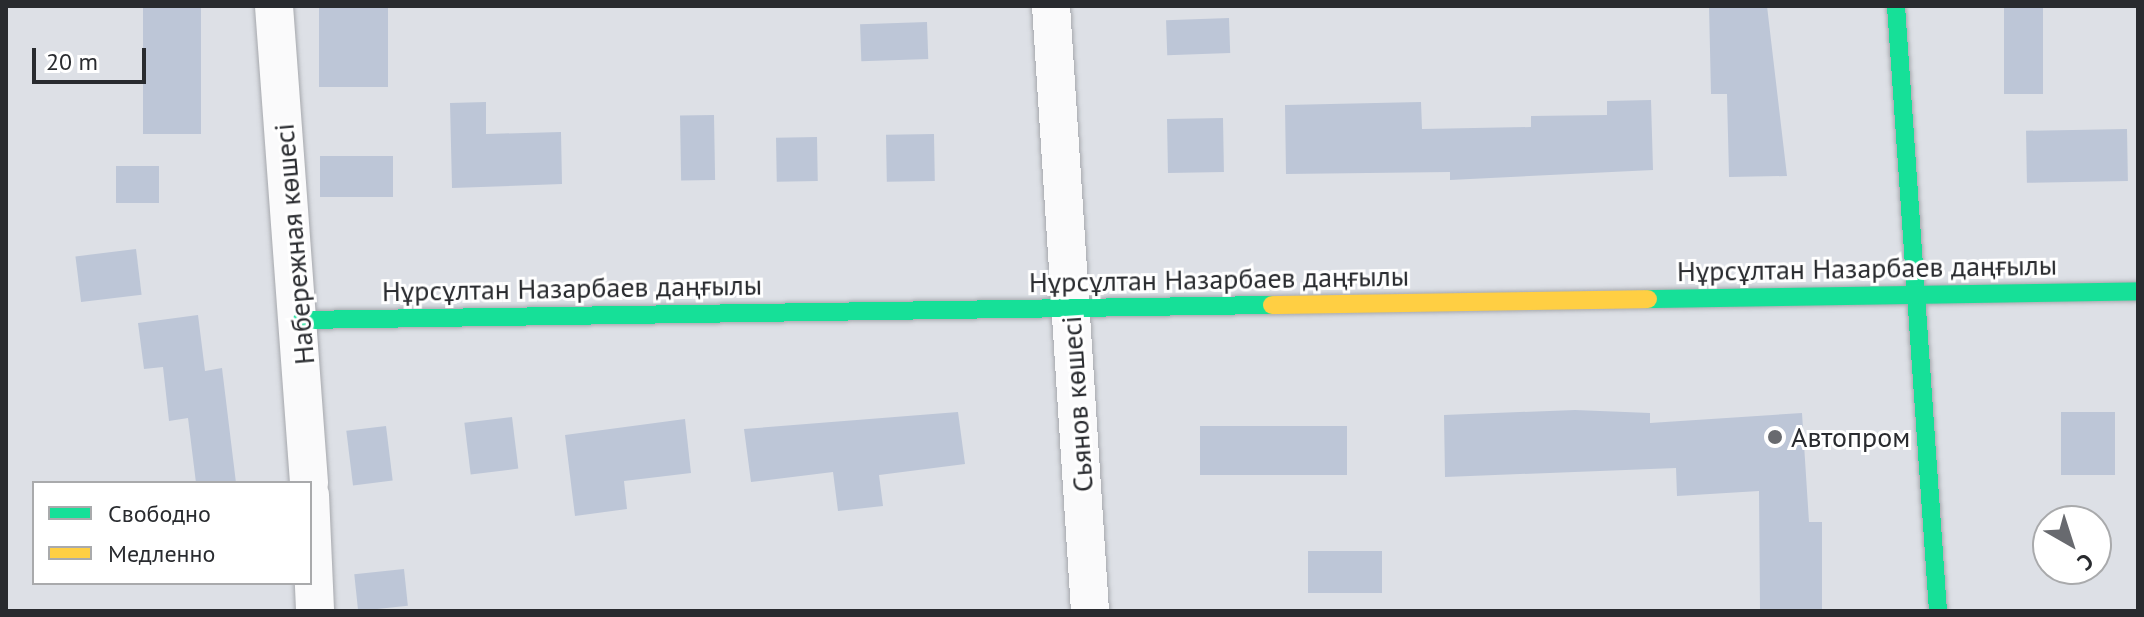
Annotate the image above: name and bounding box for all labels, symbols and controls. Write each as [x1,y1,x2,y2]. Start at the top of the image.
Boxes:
scale bar [36,32,150,82]
text: 20 m [46,46,98,77]
street label: Набережная көшесі [267,122,321,366]
street label: Нұрсұлтан Назарбаев даңғылы [1677,248,2057,288]
street label: Нұрсұлтан Назарбаев даңғылы [1029,259,1409,299]
street label: Нұрсұлтан Назарбаев даңғылы [382,268,762,308]
street label: Сьянов көшесі [1054,315,1100,493]
place label: Автопром [1791,420,1910,454]
marker: Автопром [1766,428,1784,446]
legend [32,481,312,585]
text: Свободно [108,498,211,529]
north arrow [2032,505,2112,585]
text: Медленно [108,538,215,569]
text: С [2072,547,2099,577]

